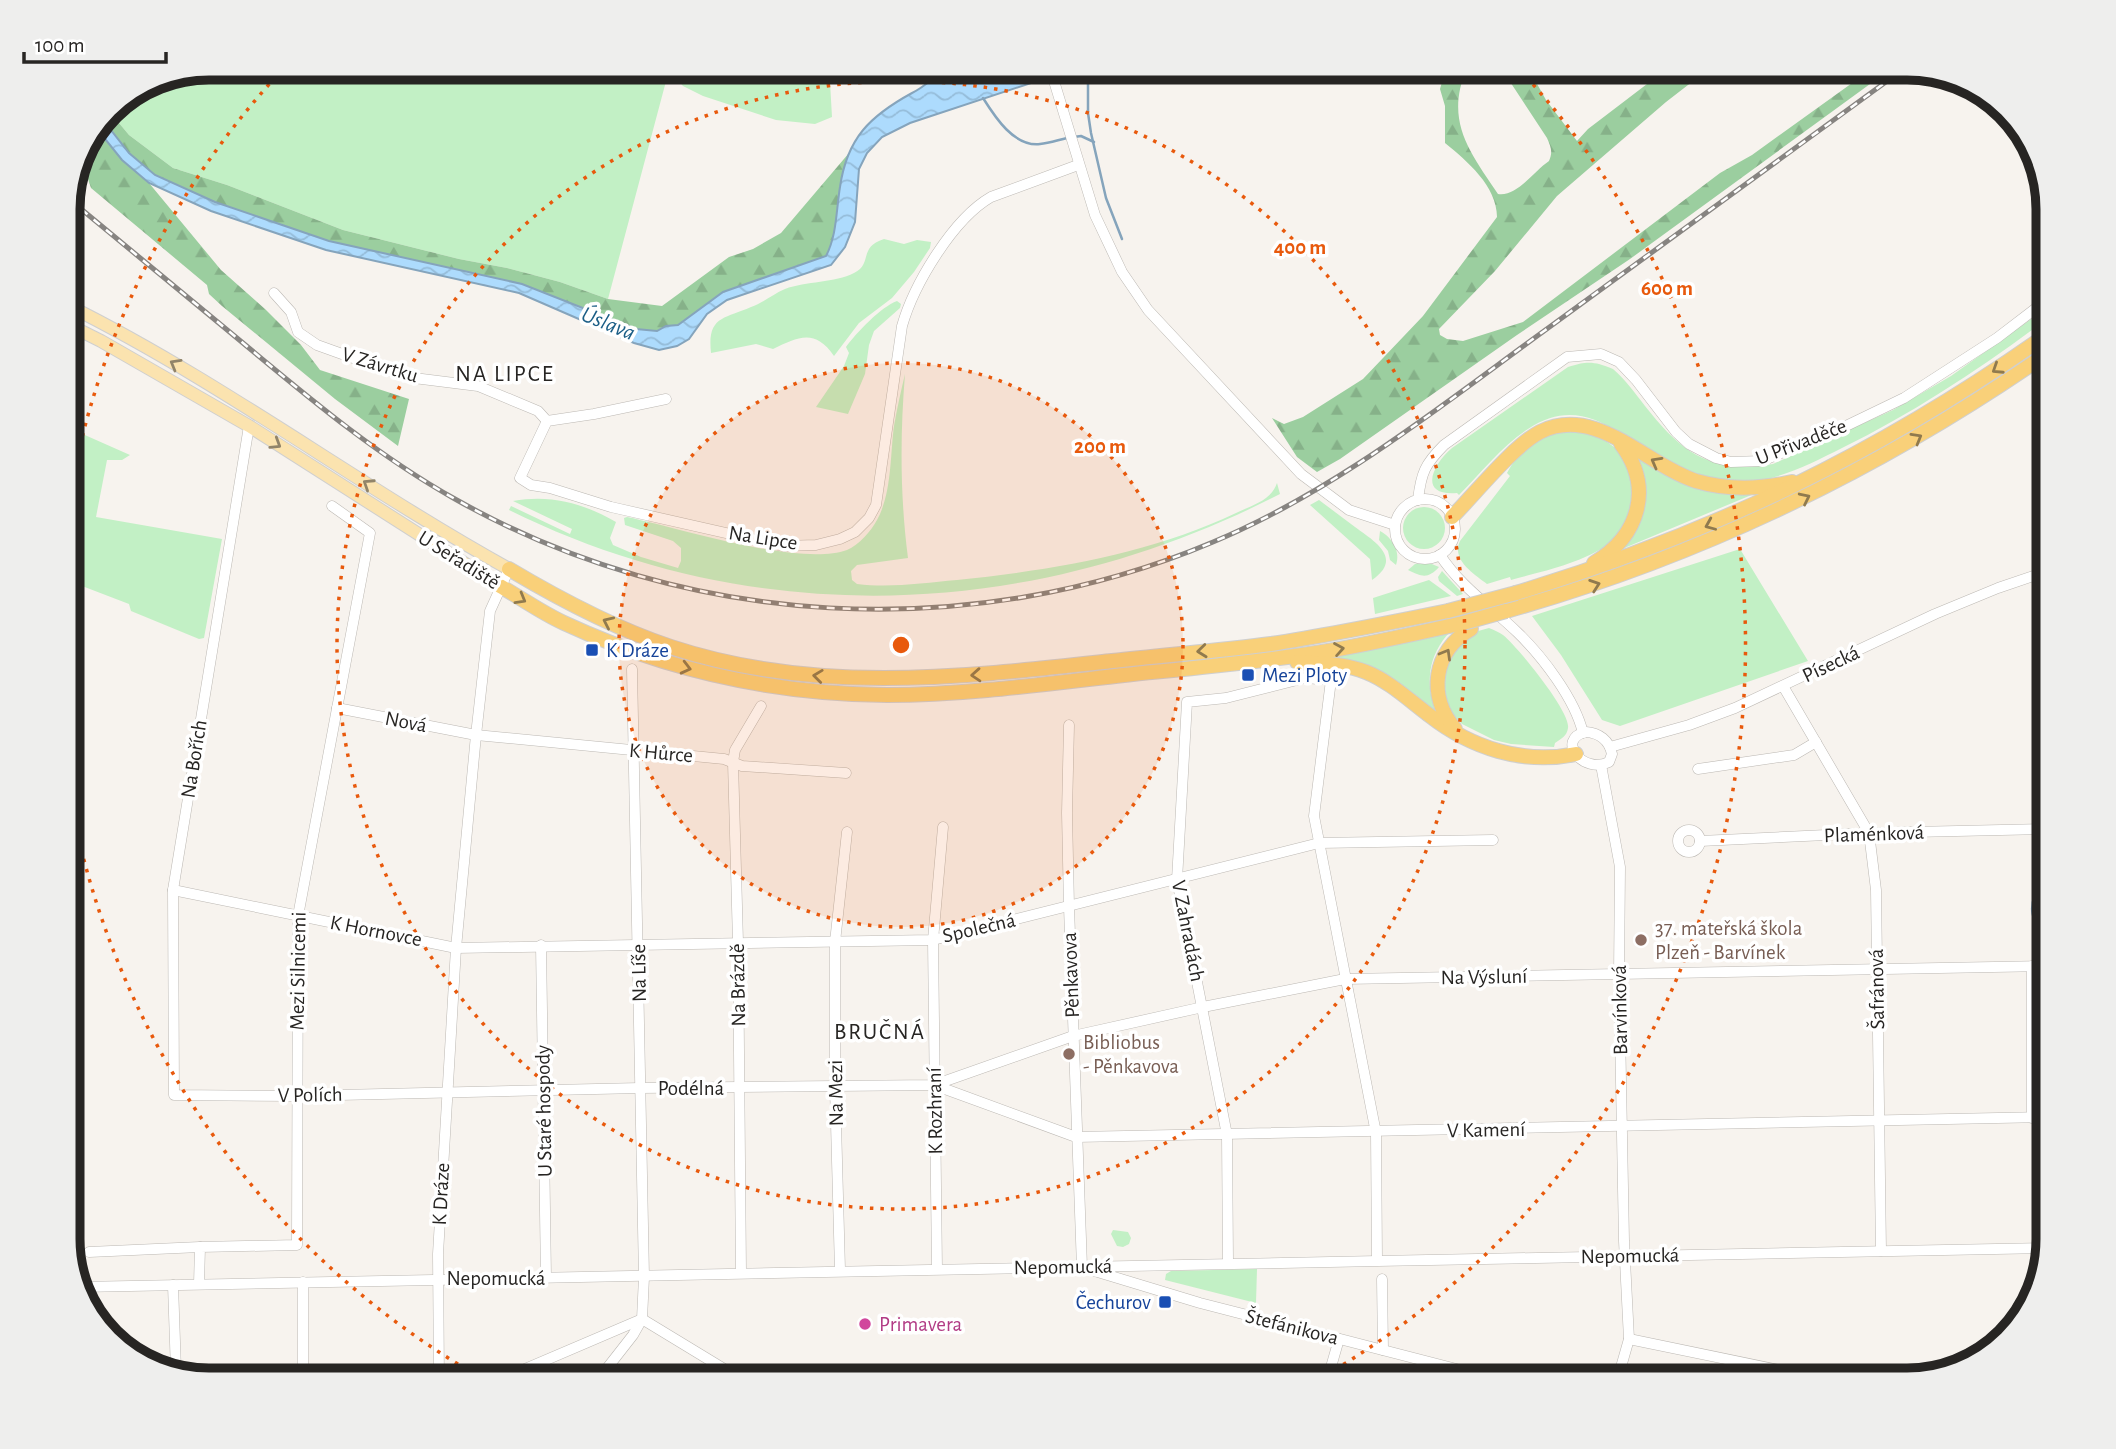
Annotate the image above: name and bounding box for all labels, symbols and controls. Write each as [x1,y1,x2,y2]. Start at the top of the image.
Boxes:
scale bar [24,21,166,65]
text: 100 m [35,35,85,56]
text: 400 m [1274,237,1326,258]
text: 600 m [1641,278,1693,299]
water label: Úslava [578,300,639,345]
street label: V Závrtku [339,343,421,387]
one-way arrow [170,359,183,372]
one-way arrow [1992,361,2005,374]
district label: NA LIPCE [455,363,555,386]
street label: U Přivaděče [1753,415,1849,469]
one-way arrow [1909,433,1922,446]
one-way arrow [269,435,282,448]
text: 200 m [1074,436,1126,457]
one-way arrow [1651,457,1664,470]
one-way arrow [363,479,376,492]
one-way arrow [1798,492,1810,506]
one-way arrow [1705,516,1717,530]
street label: Na Lipce [727,522,799,554]
street label: U Seřadiště [414,527,504,593]
one-way arrow [1588,579,1601,593]
one-way arrow [514,590,527,603]
one-way arrow [603,616,615,630]
centre of rings [889,633,913,657]
place label: K Dráze [606,640,669,661]
marker: K Dráze [584,642,600,658]
one-way arrow [1333,642,1345,657]
street label: Písecká [1799,642,1863,686]
one-way arrow [1196,644,1208,659]
one-way arrow [1438,649,1451,662]
one-way arrow [680,660,692,674]
place label: Mezi Ploty [1262,665,1347,686]
one-way arrow [970,667,981,682]
marker: Mezi Ploty [1240,667,1256,683]
one-way arrow [813,669,824,684]
street label: Nová [383,708,429,736]
street label: Na Bořích [177,718,211,800]
street label: K Hůrce [628,740,694,766]
street label: Plaménková [1823,822,1925,846]
street label: V Zahradách [1168,879,1208,983]
street label: Společná [940,909,1018,947]
street label: Mezi Silnicemi [286,911,310,1031]
street label: K Hornovce [328,912,424,950]
place label: 37. mateřská škola Plzeň - Barvínek [1655,918,1803,963]
street label: Pěnkavova [1059,931,1083,1018]
marker: 37. mateřská škola Plzeň - Barvínek [1633,932,1649,948]
street label: Na Brázdě [727,943,749,1027]
street label: Na Líše [628,944,650,1002]
street label: Šafránová [1864,948,1888,1029]
street label: Barvínková [1609,964,1631,1055]
street label: Na Výsluní [1440,966,1528,988]
district label: BRUČNÁ [834,1018,926,1044]
place label: Bibliobus - Pěnkavova [1083,1032,1179,1077]
street label: U Staré hospody [532,1045,556,1177]
marker: Bibliobus - Pěnkavova [1061,1046,1077,1062]
street label: Na Mezi [825,1059,847,1127]
street label: K Rozhraní [924,1066,946,1155]
street label: Podélná [658,1078,725,1099]
street label: V Polích [277,1084,343,1106]
street label: V Kamení [1447,1119,1526,1141]
street label: K Dráze [429,1162,453,1226]
street label: Nepomucká [1580,1245,1680,1267]
street label: Nepomucká [1013,1256,1113,1278]
street label: Nepomucká [447,1268,546,1289]
place label: Čechurov [1076,1290,1151,1313]
marker: Čechurov [1157,1294,1173,1310]
street label: Štefánikova [1243,1303,1341,1349]
place label: Primavera [879,1314,963,1335]
marker: Primavera [857,1316,873,1332]

